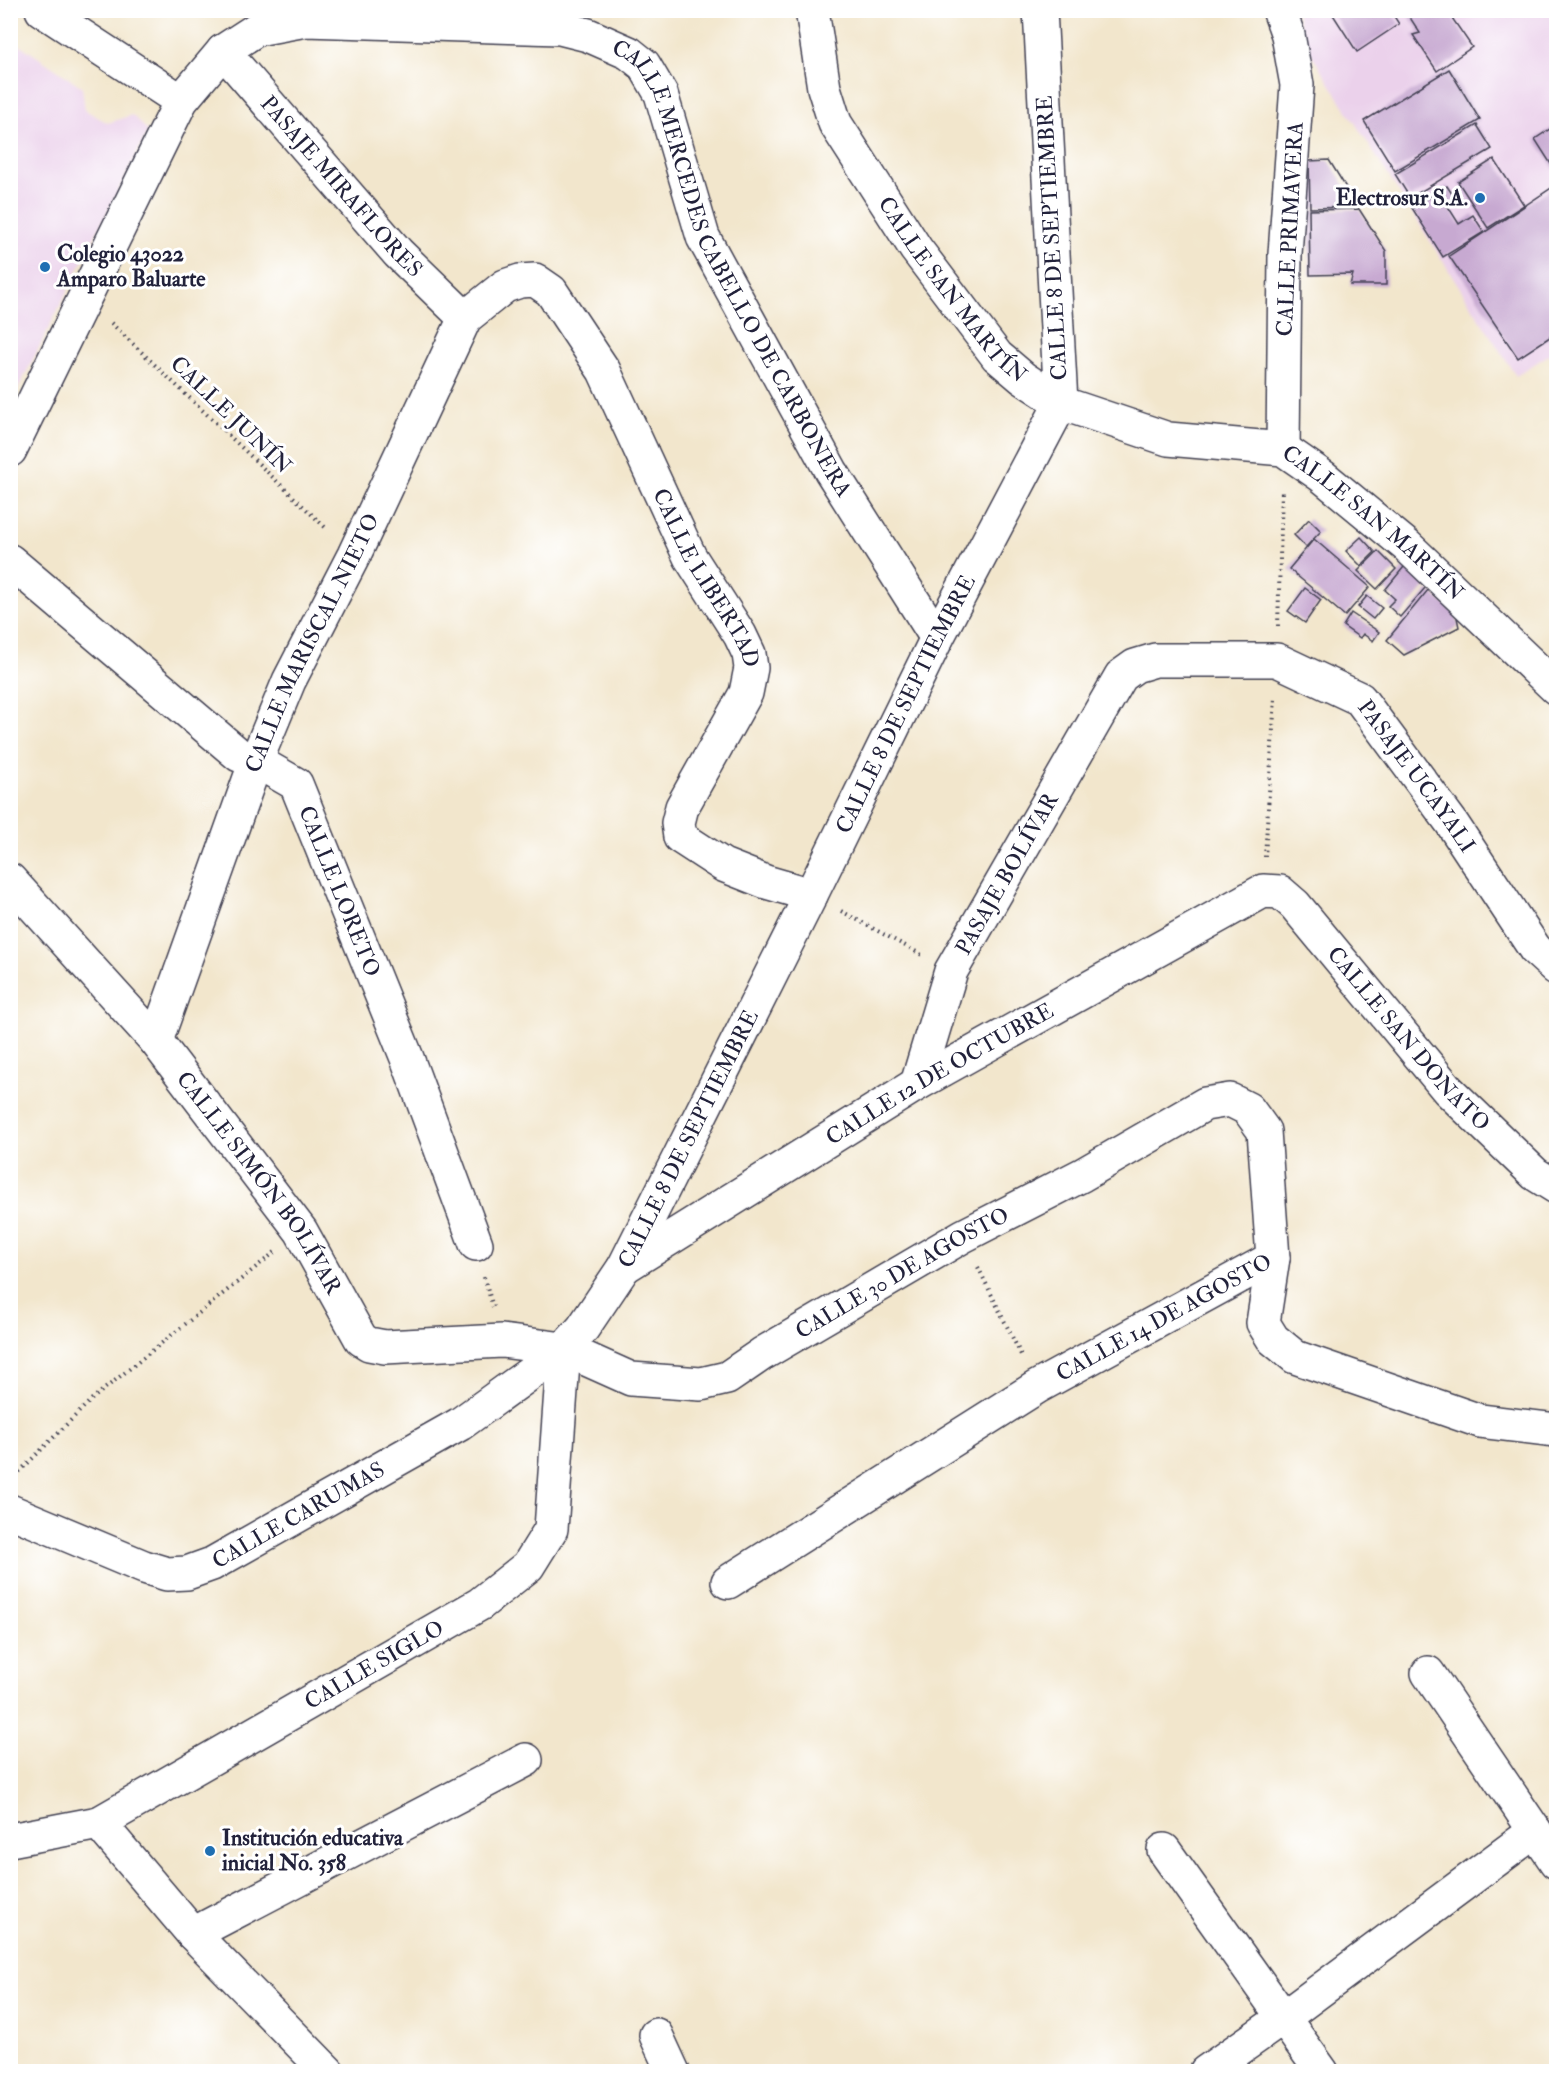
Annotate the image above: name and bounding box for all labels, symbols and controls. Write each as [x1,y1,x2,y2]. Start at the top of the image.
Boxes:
street label: CALLE MERCEDES CABELLO DE CARBONERA [608,33,858,502]
street label: PASAJE MIRAFLORES [254,90,429,283]
street label: CALLE 8 DE SEPTIEMBRE [1031,95,1073,381]
street label: CALLE PRIMAVERA [1270,121,1310,337]
place label: Electrosur S.A. [1336,184,1468,212]
street label: CALLE SAN MARTÍN [872,191,1033,389]
marker: Electrosur S.A. [1473,191,1487,205]
place label: Colegio 43022 Amparo Baluarte [56,240,206,294]
marker: Colegio 43022 Amparo Baluarte [38,260,52,274]
street label: CALLE JUNÍN [164,350,298,480]
street label: CALLE SAN MARTÍN [1277,439,1470,607]
street label: CALLE LIBERTAD [646,484,765,669]
street label: CALLE MARISCAL NIETO [239,509,386,776]
street label: CALLE 8 DE SEPTIEMBRE [829,570,982,838]
street label: PASAJE UCAYALI [1351,694,1481,858]
street label: PASAJE BOLÍVAR [949,787,1065,960]
street label: CALLE LORETO [292,802,387,981]
street label: CALLE SAN DONATO [1321,941,1496,1137]
street label: CALLE 12 DE OCTUBRE [821,997,1059,1151]
street label: CALLE 8 DE SEPTIEMBRE [612,1005,765,1273]
street label: CALLE SIMÓN BOLÍVAR [170,1066,348,1301]
street label: CALLE 30 DE AGOSTO [790,1201,1014,1345]
street label: CALLE 14 DE AGOSTO [1051,1247,1277,1388]
street label: CALLE CARUMAS [207,1455,390,1575]
street label: CALLE SIGLO [300,1614,449,1716]
place label: Institución educativa inicial No. 358 [221,1824,404,1877]
marker: Institución educativa inicial No. 358 [203,1844,217,1858]

